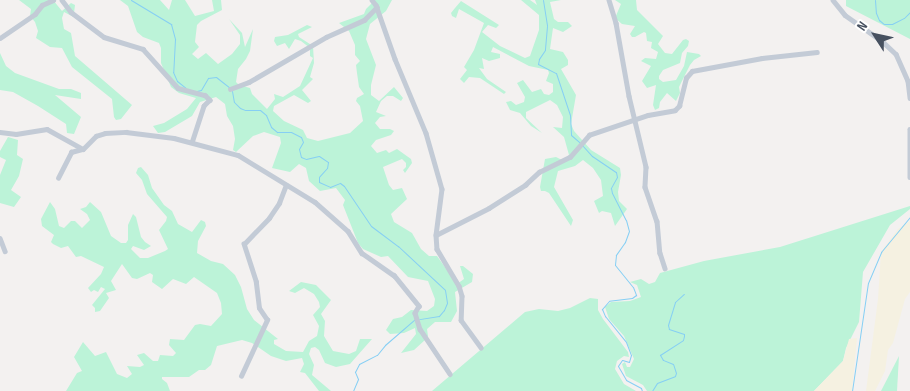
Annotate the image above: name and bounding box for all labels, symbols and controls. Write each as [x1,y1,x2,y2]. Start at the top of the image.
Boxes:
north arrow [850,10,900,60]
text: N [853,18,871,34]

